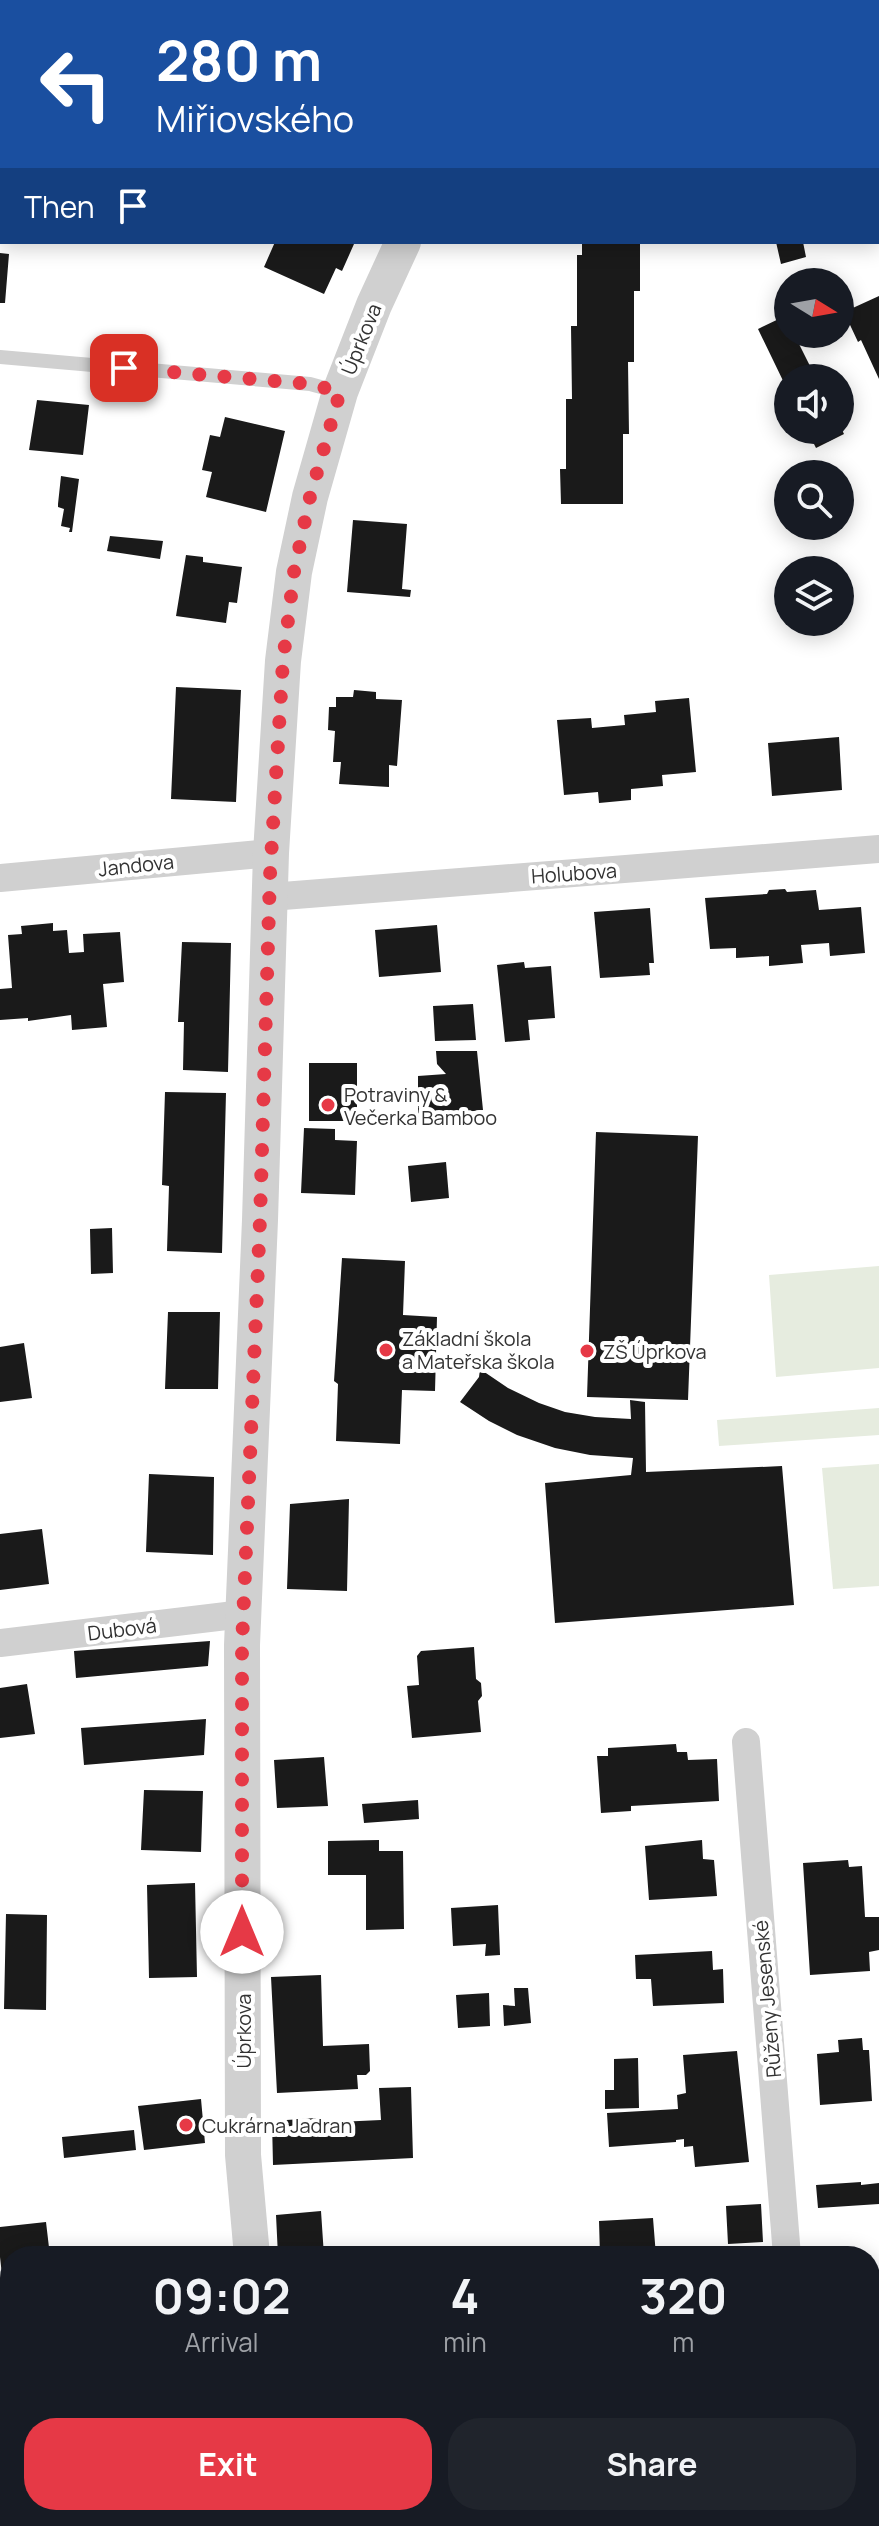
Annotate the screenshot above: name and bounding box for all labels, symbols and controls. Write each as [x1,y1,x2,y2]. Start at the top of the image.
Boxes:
text: 280 m [156,21,322,98]
icon: left [24,32,128,136]
text: Miřiovského [156,94,354,143]
icon: arrive [111,184,155,228]
text: Then [24,186,95,227]
north arrow [774,268,854,348]
map controls [774,268,854,636]
street label: Úprkova [334,299,388,379]
pin [90,334,158,402]
icon: arrive [102,346,146,390]
button: sound [774,364,854,444]
button: search [774,460,854,540]
button: layers [774,556,854,636]
street label: Jandova [97,848,175,882]
street label: Holubova [530,857,618,889]
place label: Potraviny & Večerka Bamboo [344,1081,497,1131]
marker: Potraviny & Večerka Bamboo [319,1096,337,1114]
place label: Základní škola a Mateřska škola [402,1325,555,1375]
place label: ZŠ Úprkova [603,1338,707,1365]
marker: Základní škola a Mateřska škola [377,1341,395,1359]
marker: ZŠ Úprkova [578,1342,596,1360]
street label: Dubová [86,1611,158,1647]
position arrow [200,1890,284,1974]
street label: Růženy Jesenské [747,1919,787,2079]
street label: Úprkova [230,1994,257,2068]
place label: Cukrárna Jadran [202,2112,352,2139]
marker: Cukrárna Jadran [177,2116,195,2134]
text: 09:02 [153,2263,291,2328]
text: 4 [450,2263,480,2328]
text: 320 [639,2263,727,2328]
text: Arrival [184,2324,259,2360]
text: min [443,2324,487,2360]
text: m [672,2324,694,2360]
button: Exit [24,2418,432,2510]
button: Share [448,2418,856,2510]

